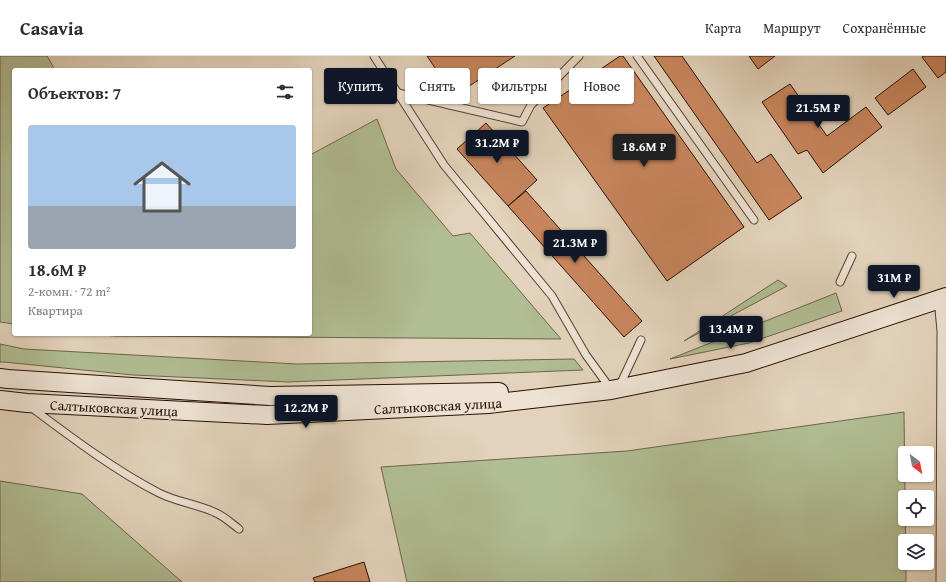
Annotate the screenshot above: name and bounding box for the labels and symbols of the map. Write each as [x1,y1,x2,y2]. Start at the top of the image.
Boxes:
pin: 21.5M ₽ [781,95,855,129]
pin: 31.2M ₽ [460,130,534,164]
pin: 18.6M ₽ [607,134,681,168]
pin: 21.3M ₽ [538,230,612,264]
pin: 31M ₽ [866,265,922,299]
pin: 13.4M ₽ [694,316,768,350]
street label: Салтыковская улица [374,393,503,419]
street label: Салтыковская улица [50,395,179,421]
pin: 12.2M ₽ [269,395,343,429]
north arrow [898,446,934,482]

